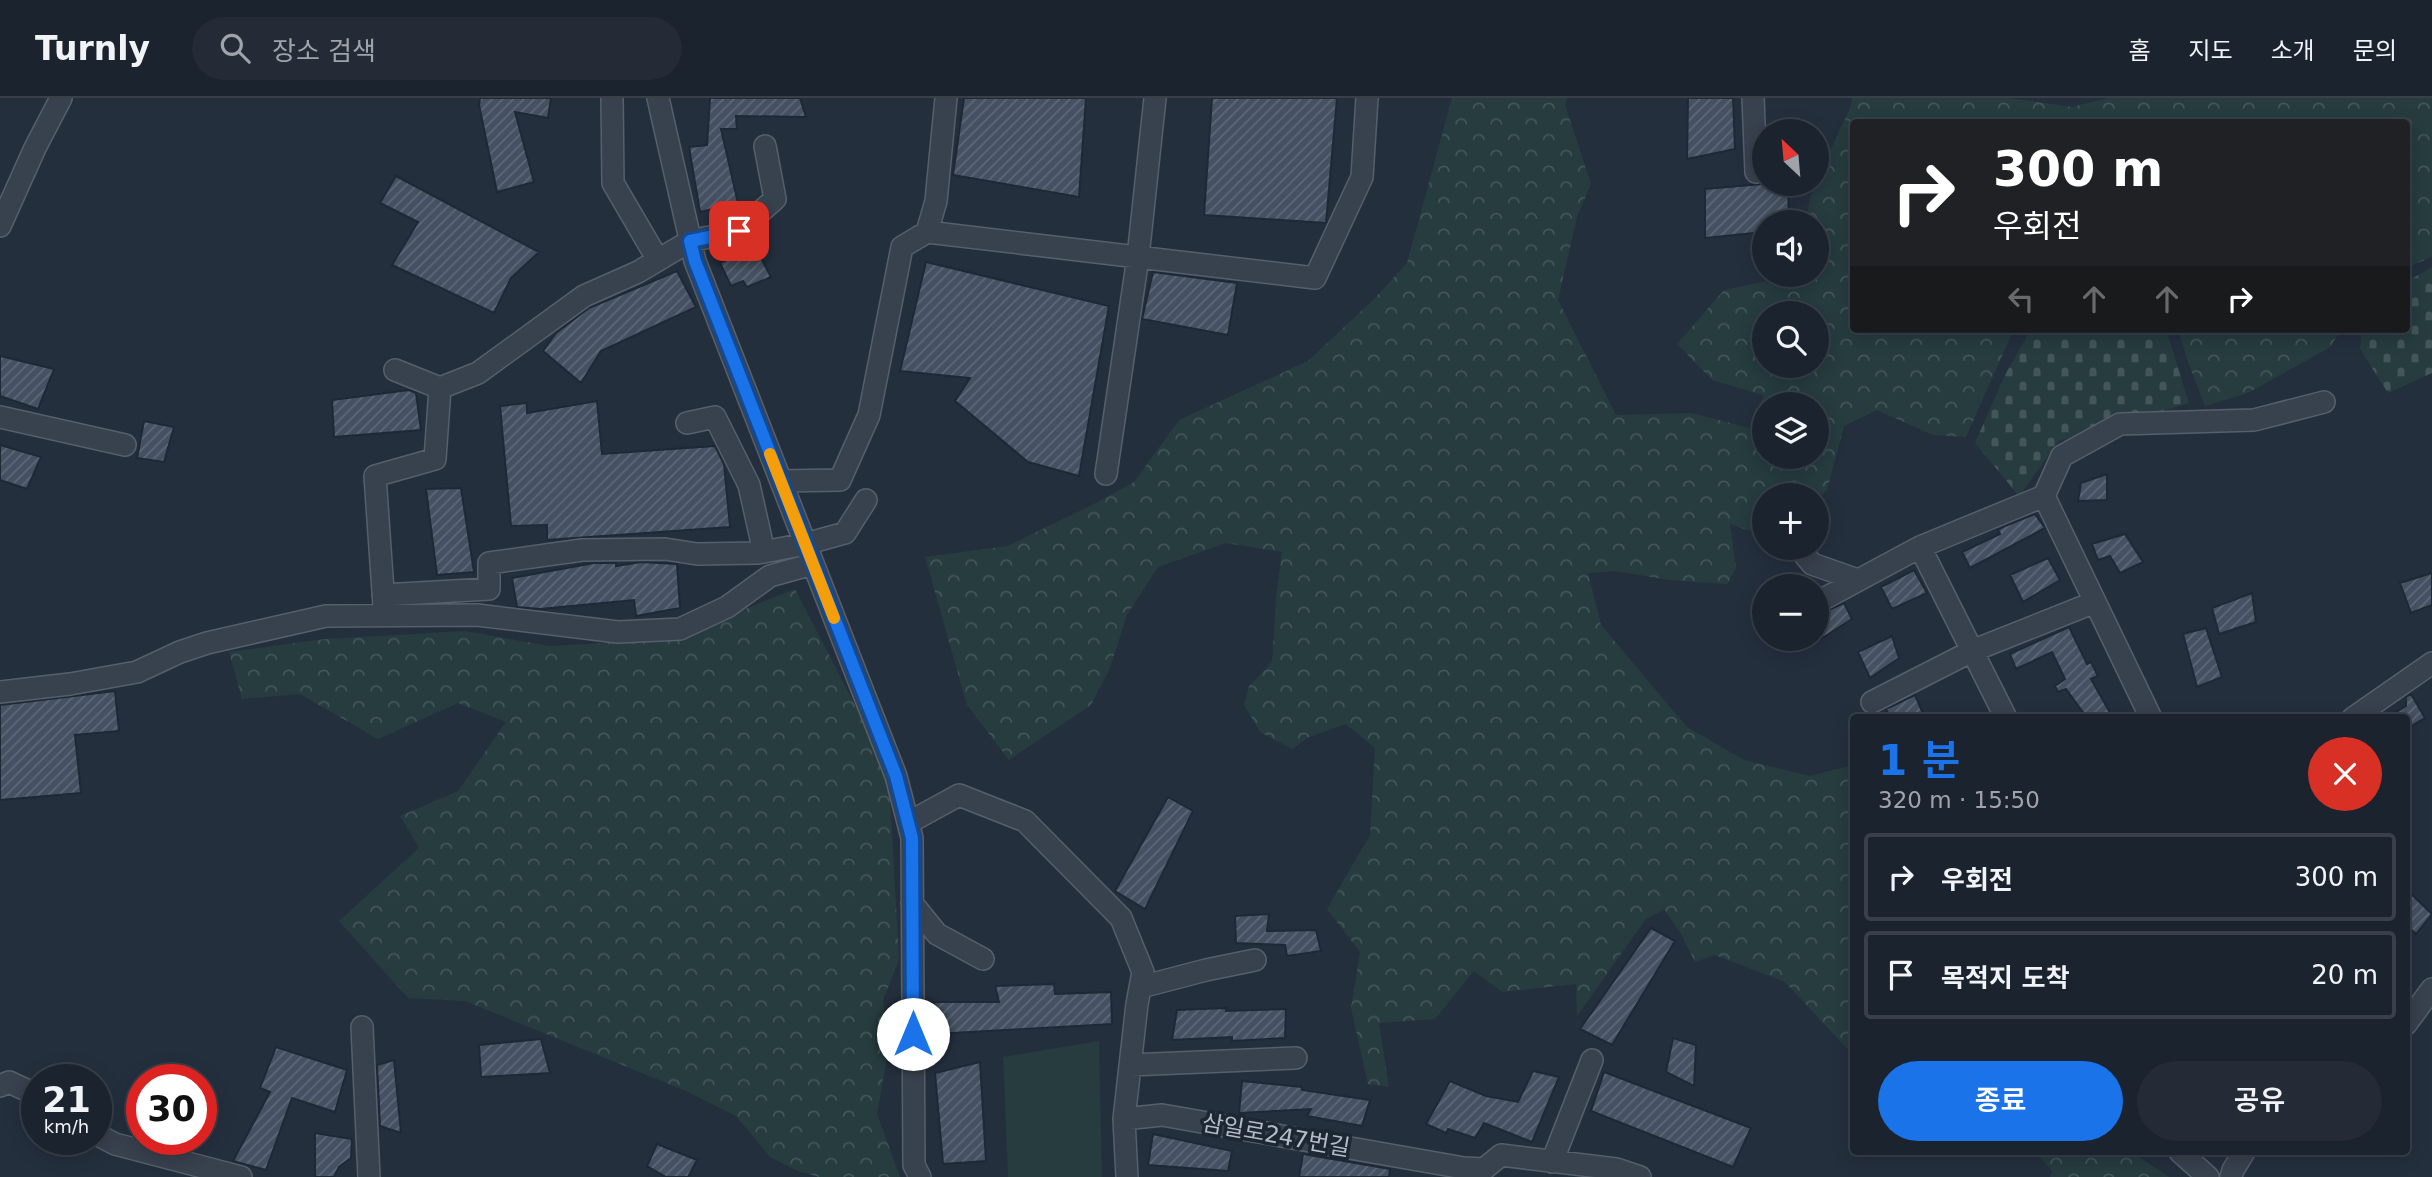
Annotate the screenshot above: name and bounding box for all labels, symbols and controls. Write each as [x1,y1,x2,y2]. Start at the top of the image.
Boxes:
search box [192,17,682,80]
text: Turnly [35,29,150,68]
icon: search [216,29,254,67]
text: 장소 검색 [272,36,376,66]
text: 홈 [2128,37,2150,65]
text: 지도 [2188,37,2233,65]
text: 소개 [2271,37,2315,65]
text: 문의 [2353,37,2397,65]
north arrow [1752,119,1829,196]
map controls [1752,119,1829,651]
text: 300 m [1993,141,2163,198]
icon: right [1878,147,1969,238]
pin [709,201,769,261]
text: 우회전 [1993,207,2081,245]
button: sound [1752,210,1829,287]
icon: arrive [720,212,758,250]
icon: left [2002,280,2040,318]
icon: ahead [2075,280,2113,318]
icon: ahead [2148,280,2186,318]
icon: right [2221,280,2259,318]
button: search [1752,301,1829,378]
button: layers [1752,392,1829,469]
button: + [1752,483,1829,560]
button: − [1752,574,1829,651]
text: 1 분 [1878,736,1961,785]
button: close [2308,737,2382,811]
text: 320 m · 15:50 [1878,787,2040,813]
icon: right [1882,858,1920,896]
text: 300 m [2295,862,2378,892]
text: 우회전 [1941,865,2013,895]
icon: arrive [1882,956,1920,994]
text: 20 m [2311,960,2378,990]
text: 목적지 도착 [1941,963,2070,993]
position arrow [876,997,950,1071]
button: 종료 [1878,1061,2123,1141]
button: 공유 [2137,1061,2382,1141]
speed limit sign: 30 [126,1064,217,1155]
text: 21 [42,1080,91,1120]
street label: 삼일로247번길 [1200,1109,1352,1161]
text: km/h [44,1116,89,1137]

